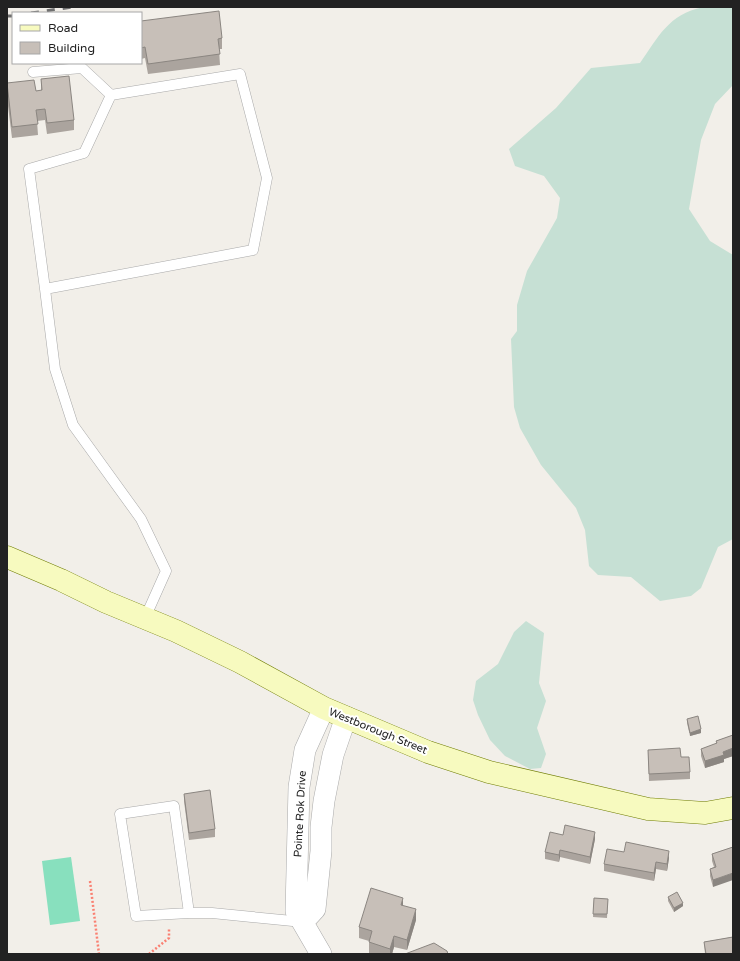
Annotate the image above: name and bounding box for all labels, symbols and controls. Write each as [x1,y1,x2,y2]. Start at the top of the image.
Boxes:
legend [12,12,142,64]
text: Road [48,21,78,35]
text: Building [48,41,95,55]
street label: Westborough Street [327,705,429,757]
street label: Pointe Rok Drive [291,770,309,858]

